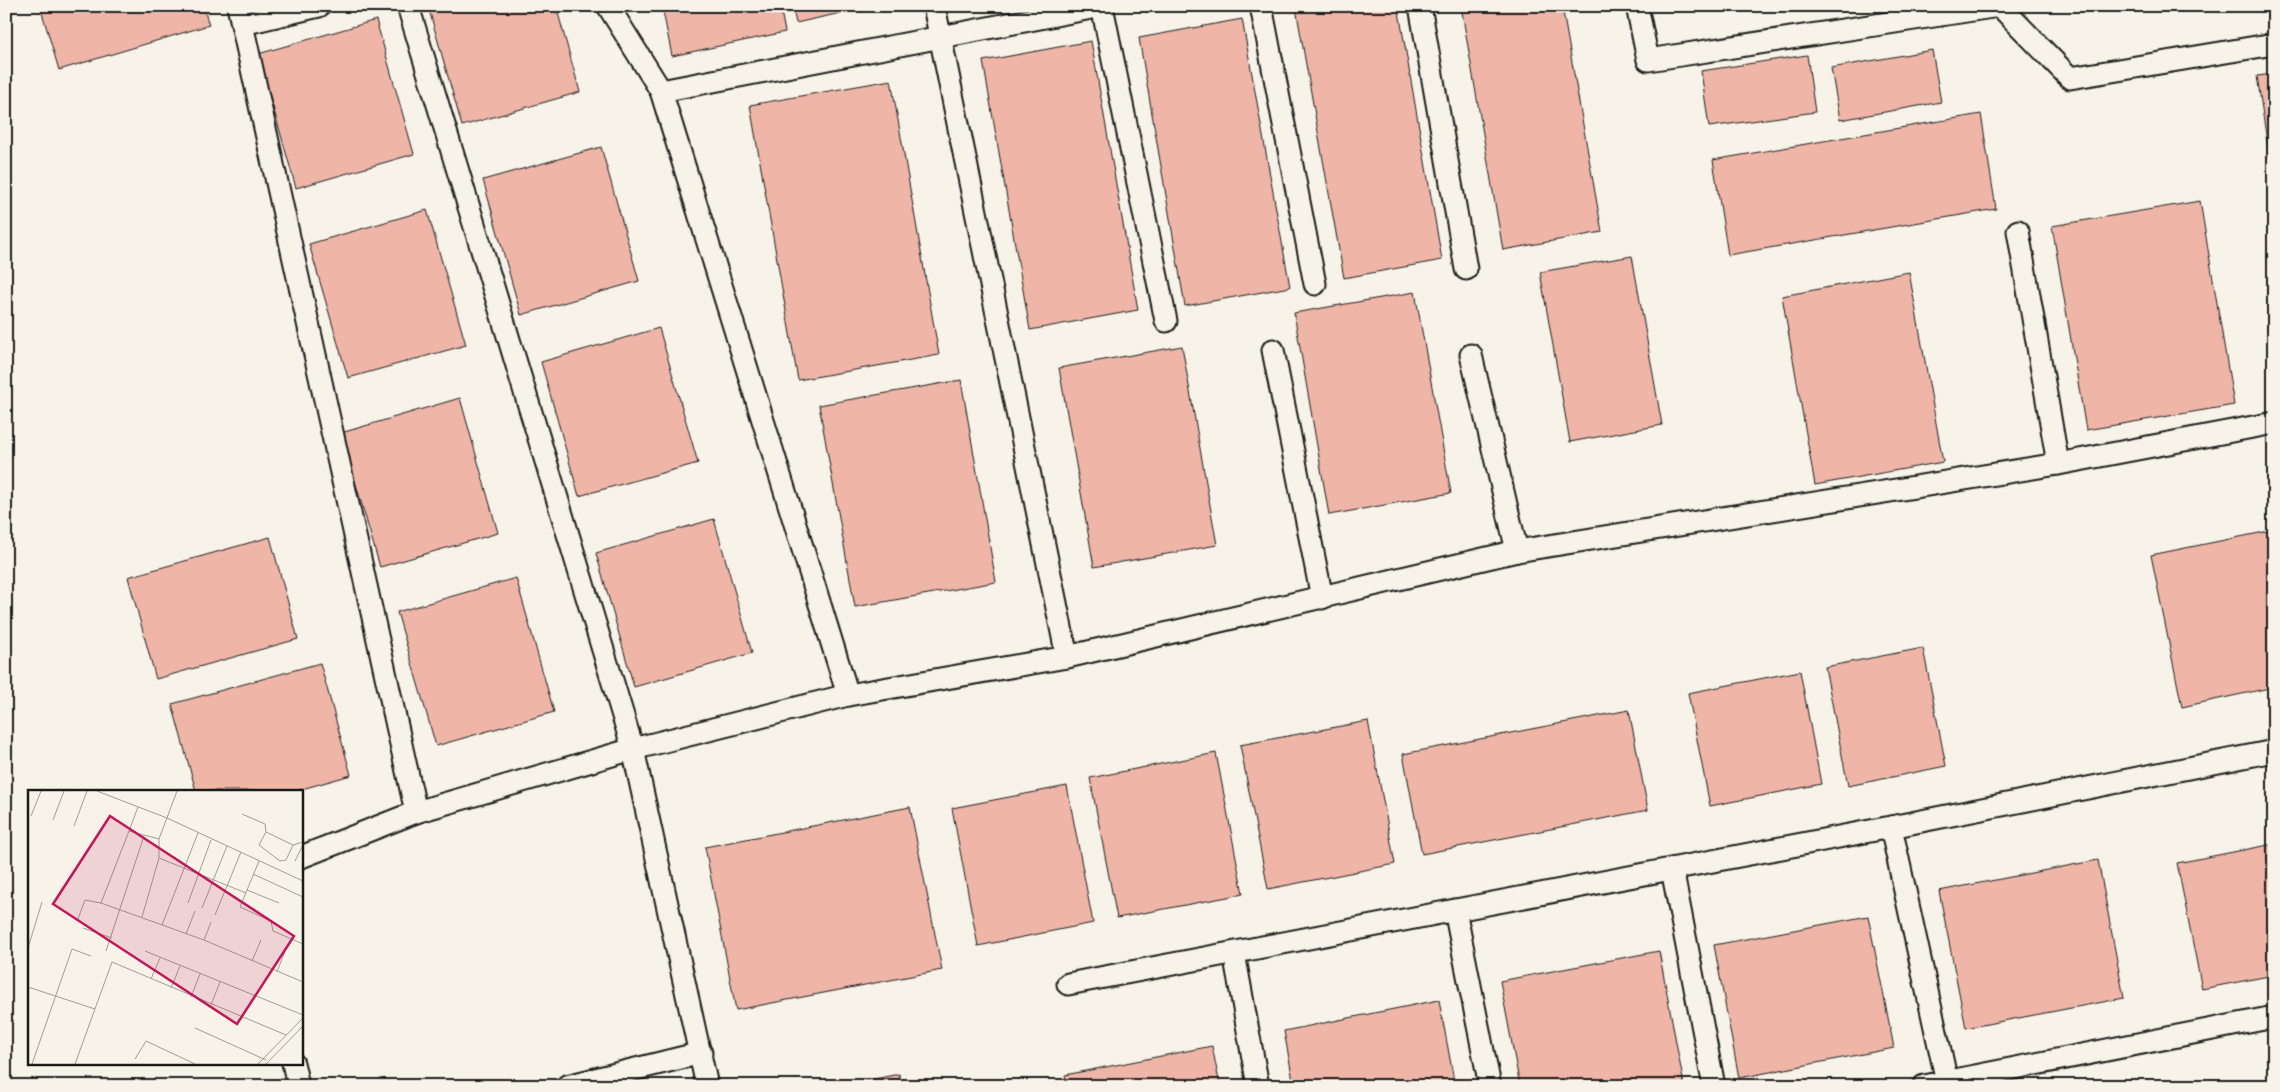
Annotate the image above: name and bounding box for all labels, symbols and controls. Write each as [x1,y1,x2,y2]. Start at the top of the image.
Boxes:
inset map [28,790,302,1064]

